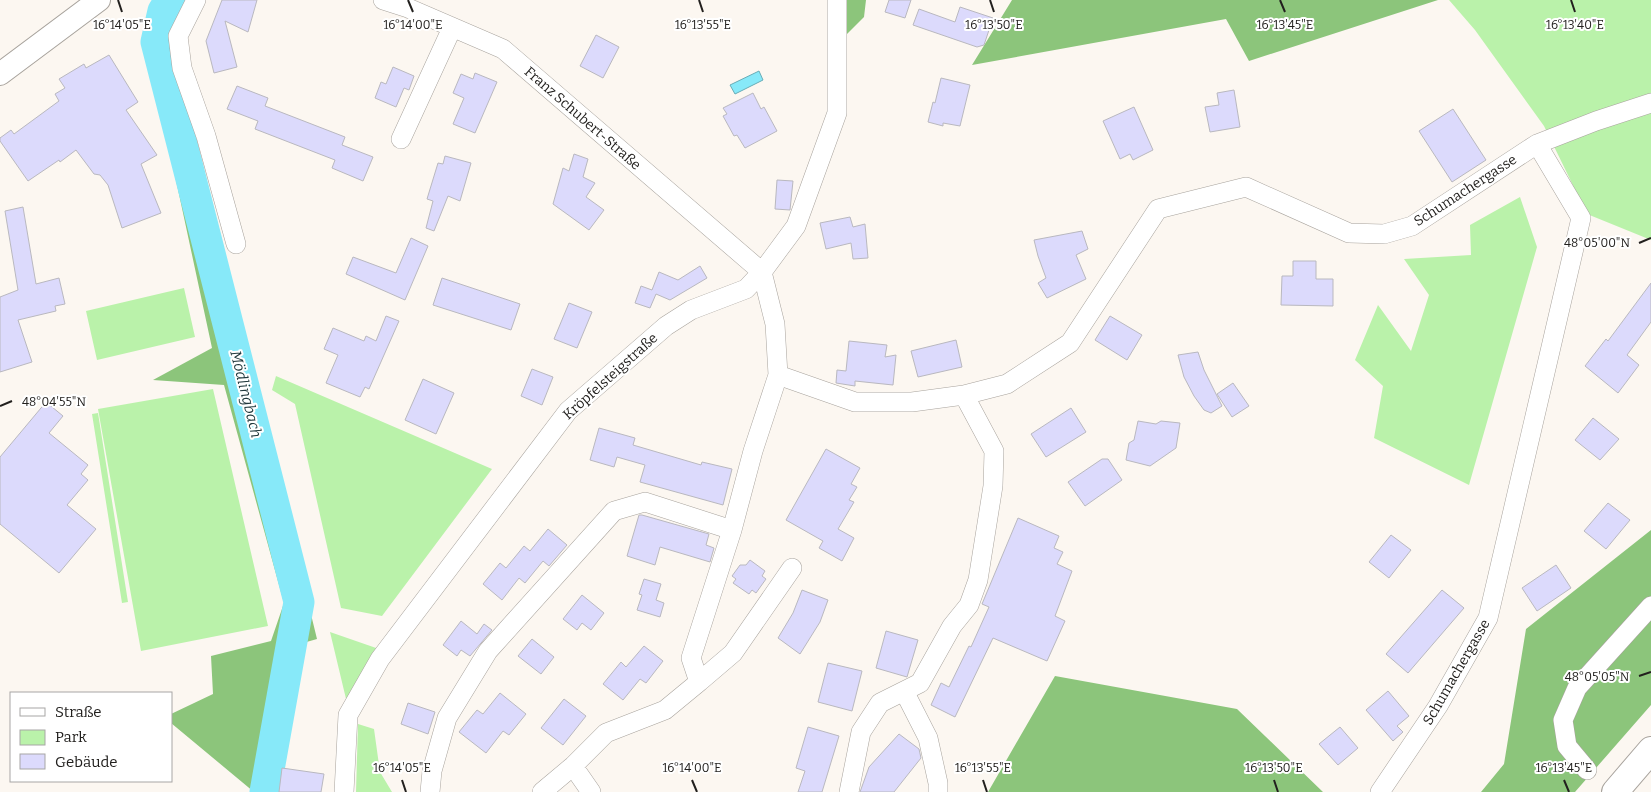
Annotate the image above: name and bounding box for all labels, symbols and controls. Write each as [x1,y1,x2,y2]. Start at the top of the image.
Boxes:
text: 16°14'05"E [93,18,151,32]
text: 16°14'00"E [384,18,443,32]
text: 16°13'55"E [675,18,731,32]
text: 16°13'50"E [965,18,1023,32]
text: 16°13'45"E [1257,18,1313,32]
text: 16°13'40"E [1546,18,1604,32]
street label: Franz Schubert-Straße [521,63,644,174]
street label: Schumachergasse [1411,151,1520,230]
text: 48°05'00"N [1564,236,1630,250]
street label: Kröpfelsteigstraße [560,329,661,423]
water label: Mödlingbach [226,349,266,440]
text: 48°04'55"N [22,395,86,409]
street label: Schumachergasse [1419,616,1494,728]
text: 48°05'05"N [1565,670,1630,684]
legend [10,692,172,782]
text: Straße [55,703,101,721]
text: Park [55,728,87,746]
text: Gebäude [55,753,118,771]
text: 16°14'05"E [373,761,431,775]
text: 16°14'00"E [663,761,722,775]
text: 16°13'55"E [955,761,1011,775]
text: 16°13'50"E [1245,761,1303,775]
text: 16°13'45"E [1536,761,1592,775]

